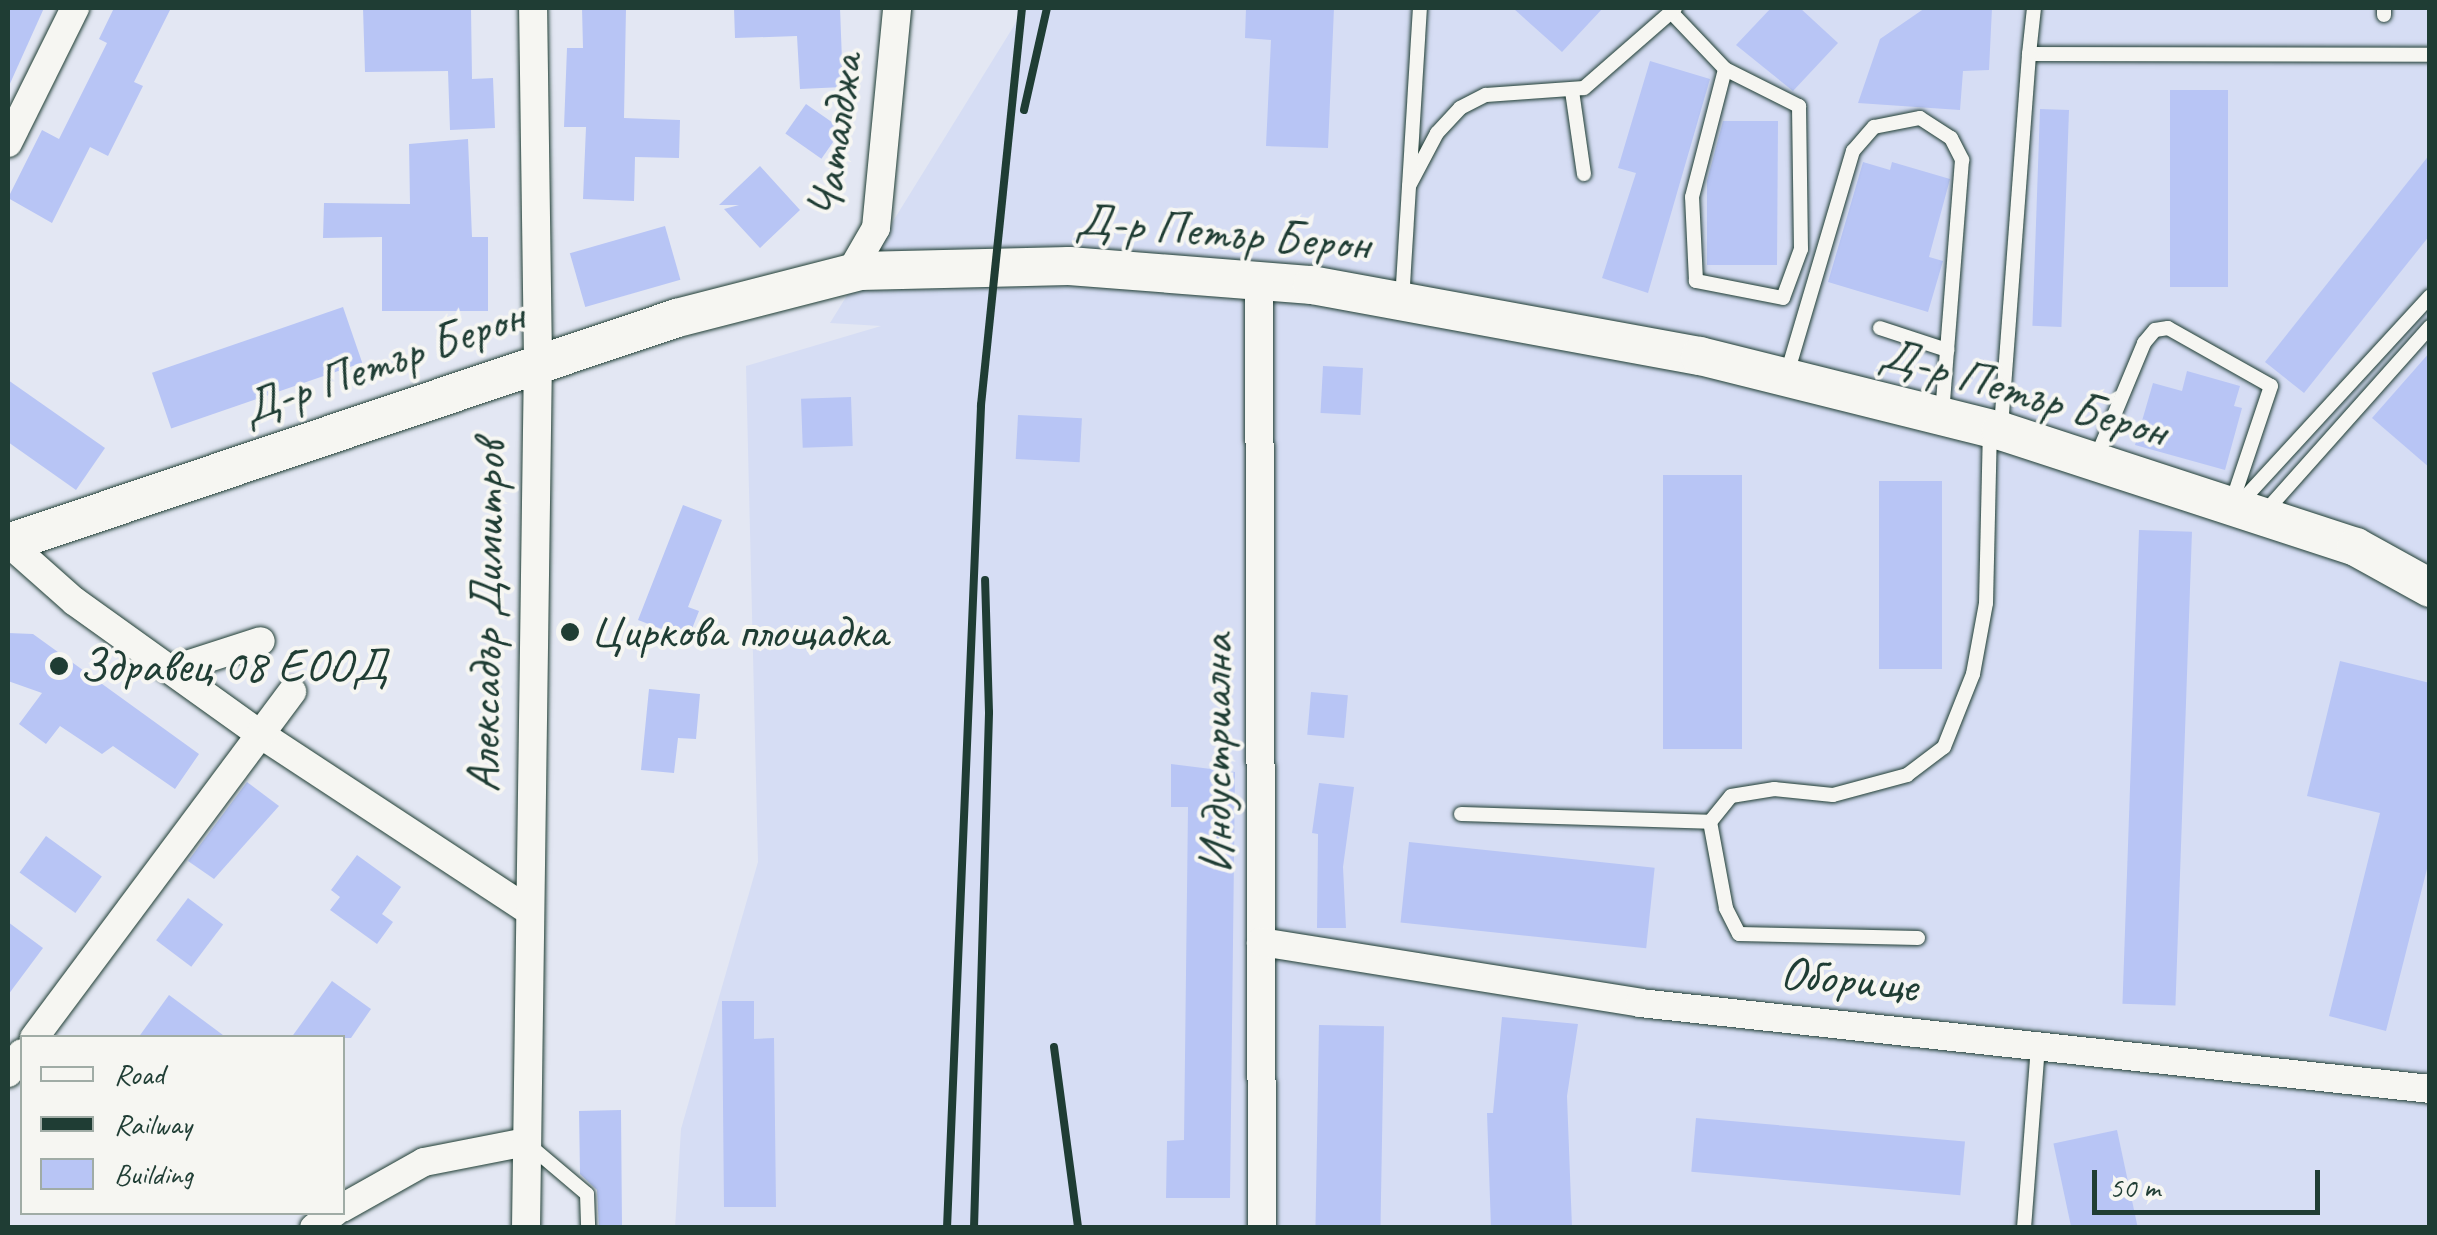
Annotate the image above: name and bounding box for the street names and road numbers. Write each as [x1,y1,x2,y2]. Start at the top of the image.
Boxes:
street label: Чаталджа [795,50,875,222]
street label: Д-р Петър Берон [1077,191,1369,273]
street label: Д-р Петър Берон [237,288,529,436]
street label: Д-р Петър Берон [1877,325,2171,459]
street label: Алексадър Димитров [454,441,518,793]
street label: Индустриална [1187,634,1245,874]
street label: Оборище [1778,943,1920,1015]

